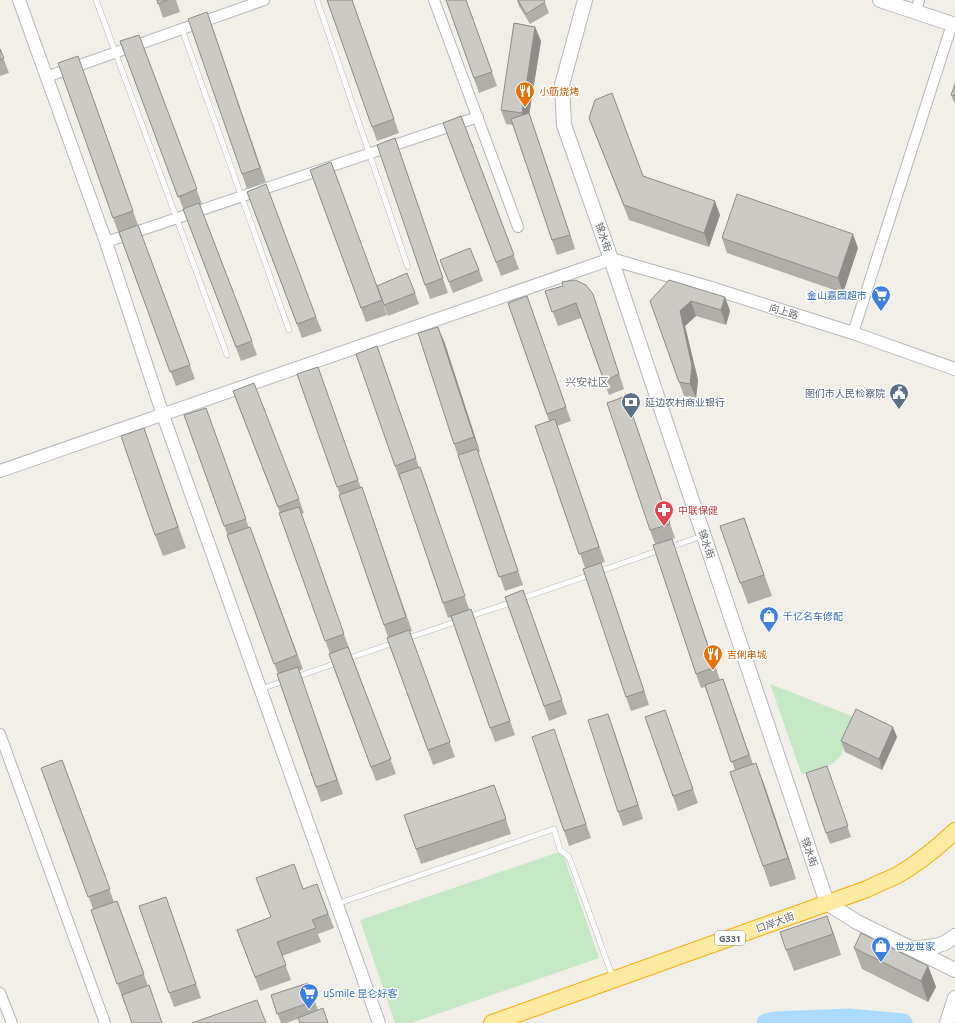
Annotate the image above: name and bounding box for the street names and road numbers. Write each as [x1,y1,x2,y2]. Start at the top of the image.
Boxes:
street label: 锦水街 [592,221,616,253]
street label: 向上路 [768,300,800,322]
street label: 锦水街 [695,528,719,560]
street label: 锦水街 [798,836,822,868]
street label: 口岸大街 [754,909,796,935]
road number: G331 [715,931,745,945]

